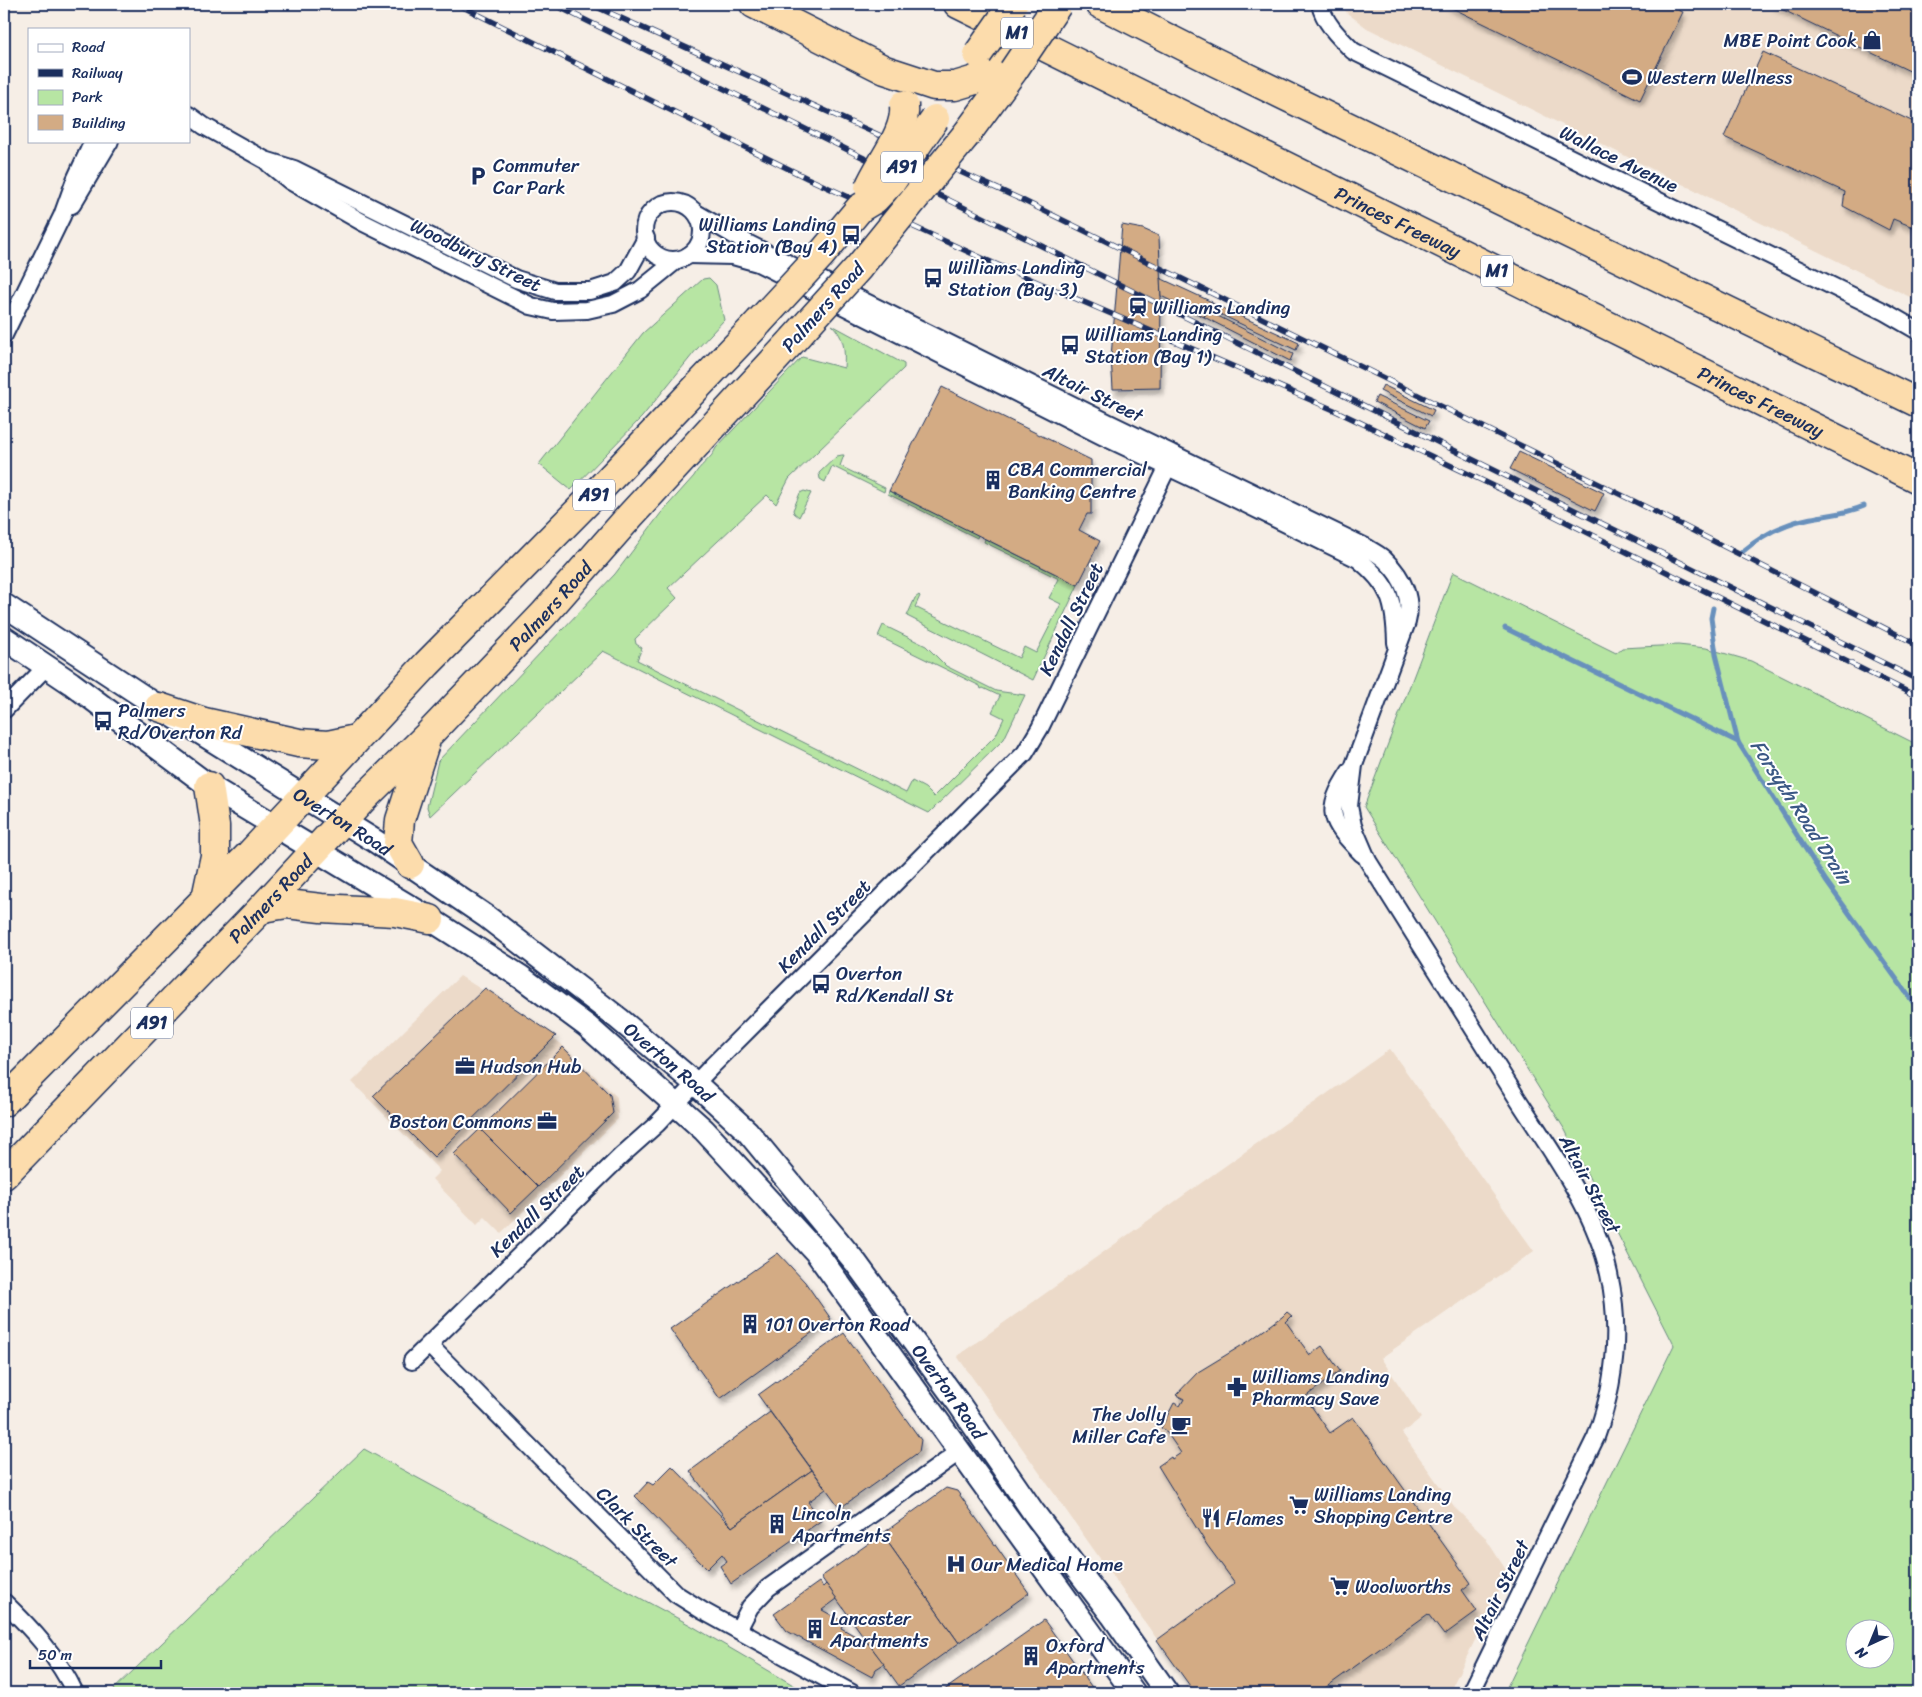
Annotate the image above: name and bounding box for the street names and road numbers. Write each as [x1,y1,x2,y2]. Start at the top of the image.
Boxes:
road number: M1 [1001,17,1033,48]
street label: Wallace Avenue [1554,116,1684,202]
road number: A91 [881,152,923,182]
street label: Princes Freeway [1329,176,1467,267]
street label: Woodbury Street [405,209,547,301]
street label: Palmers Road [773,253,874,360]
road number: M1 [1481,256,1513,286]
street label: Altair Street [1036,354,1150,432]
street label: Princes Freeway [1692,356,1830,447]
road number: A91 [573,480,615,510]
street label: Palmers Road [500,552,601,659]
street label: Kendall Street [1029,557,1113,681]
street label: Overton Road [287,778,400,865]
street label: Palmers Road [220,845,322,951]
street label: Kendall Street [769,871,879,981]
road number: A91 [131,1008,173,1038]
street label: Overton Road [616,1013,724,1111]
street label: Altair Street [1550,1128,1631,1241]
street label: Kendall Street [481,1156,593,1266]
street label: Overton Road [903,1336,996,1447]
street label: Clark Street [588,1478,687,1577]
street label: Altair Street [1461,1533,1539,1647]

